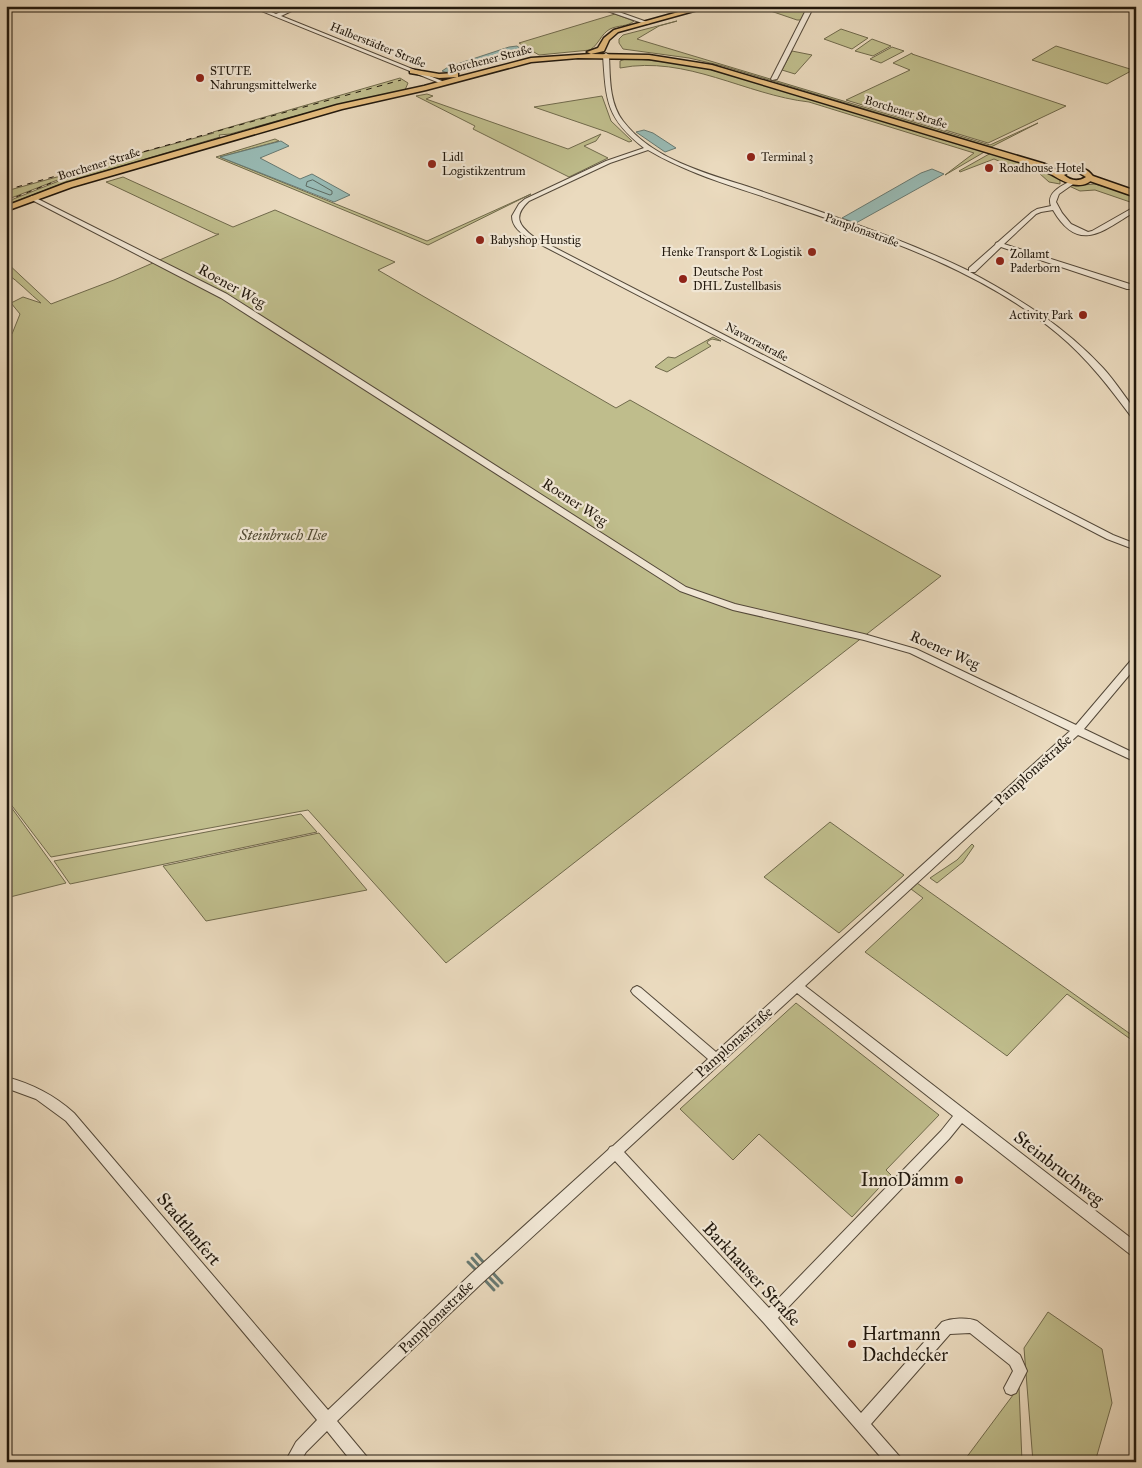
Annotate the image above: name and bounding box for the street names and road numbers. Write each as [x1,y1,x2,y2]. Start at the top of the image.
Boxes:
street label: Halberstädter Straße [328,19,428,71]
street label: Borchener Straße [447,42,533,76]
street label: Borchener Straße [863,93,949,131]
street label: Borchener Straße [56,145,142,183]
street label: Pamplonastraße [823,210,901,250]
street label: Roener Weg [195,260,270,312]
street label: Navarrastraße [723,320,791,364]
street label: Roener Weg [539,474,612,530]
street label: Roener Weg [907,627,984,674]
street label: Pamplonastraße [991,731,1075,809]
street label: Pamplonastraße [692,1003,776,1081]
street label: Steinbruchweg [1009,1126,1109,1211]
street label: Stadtlanfert [152,1188,226,1270]
street label: Barkhauser Straße [698,1217,806,1331]
street label: Pamplonastraße [395,1277,477,1357]

